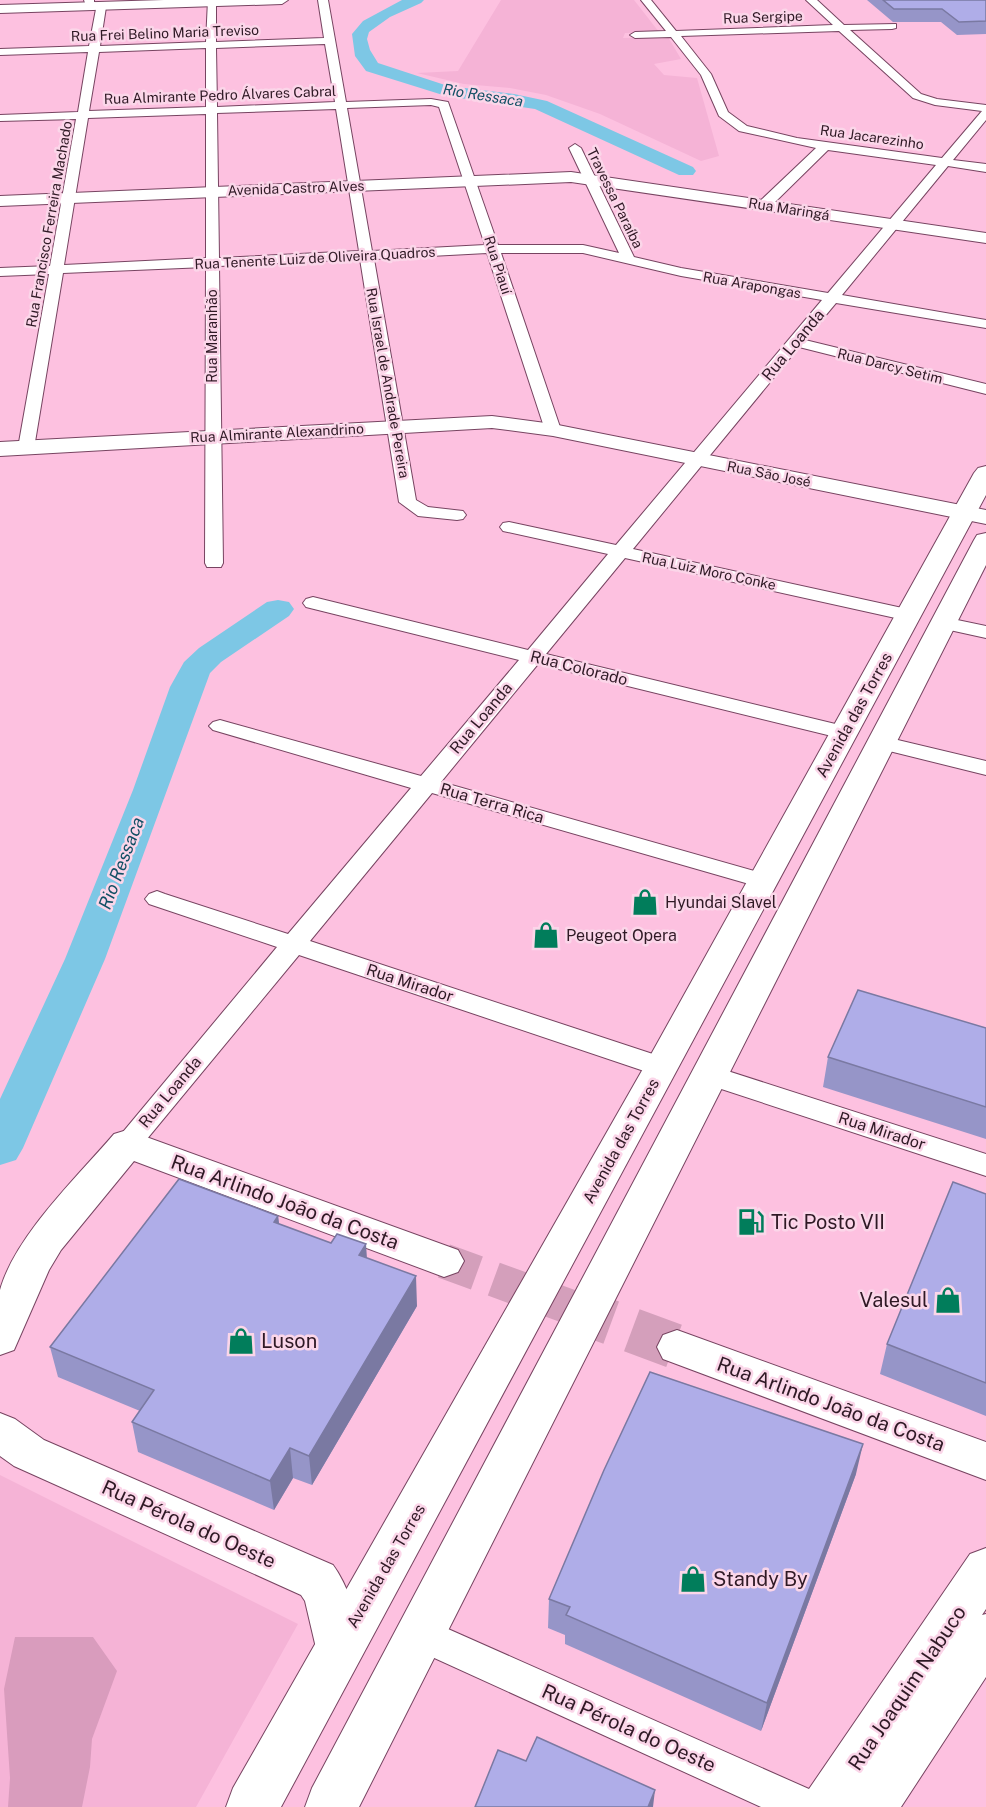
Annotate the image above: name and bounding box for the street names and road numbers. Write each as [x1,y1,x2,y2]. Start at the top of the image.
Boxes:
street label: Rua Sergipe [723,8,803,26]
street label: Rua Frei Belino Maria Treviso [71,22,259,44]
street label: Rua Almirante Pedro Álvares Cabral [104,82,336,107]
street label: Rua Francisco Ferreira Machado [23,120,75,328]
street label: Rua Jacarezinho [819,122,925,152]
street label: Travessa Paraíba [584,145,646,251]
street label: Avenida Castro Alves [227,178,365,198]
street label: Rua Maringá [747,195,831,223]
street label: Rua Piauí [481,234,515,297]
street label: Rua Tenente Luiz de Oliveira Quadros [194,244,436,272]
street label: Rua Arapongas [702,269,802,301]
street label: Rua Israel de Andrade Pereira [363,286,413,480]
street label: Rua Maranhão [204,289,220,383]
street label: Rua Loanda [758,306,828,384]
street label: Rua Darcy Setim [836,345,944,387]
street label: Rua Almirante Alexandrino [190,420,364,446]
street label: Rua São José [726,458,812,490]
street label: Rua Luiz Moro Conke [641,549,777,593]
street label: Rua Colorado [528,647,630,689]
street label: Avenida das Torres [812,649,896,781]
street label: Rua Loanda [446,679,516,757]
street label: Rua Terra Rica [438,779,546,827]
street label: Rua Mirador [364,960,456,1006]
street label: Rua Loanda [135,1053,205,1131]
street label: Avenida das Torres [579,1075,663,1207]
street label: Rua Mirador [836,1108,928,1154]
street label: Rua Arlindo João da Costa [168,1150,402,1254]
street label: Rua Arlindo João da Costa [714,1352,948,1456]
street label: Rua Pérola do Oeste [98,1475,280,1573]
street label: Avenida das Torres [343,1501,429,1631]
street label: Rua Joaquim Nabuco [843,1601,971,1775]
street label: Rua Pérola do Oeste [538,1679,720,1777]

